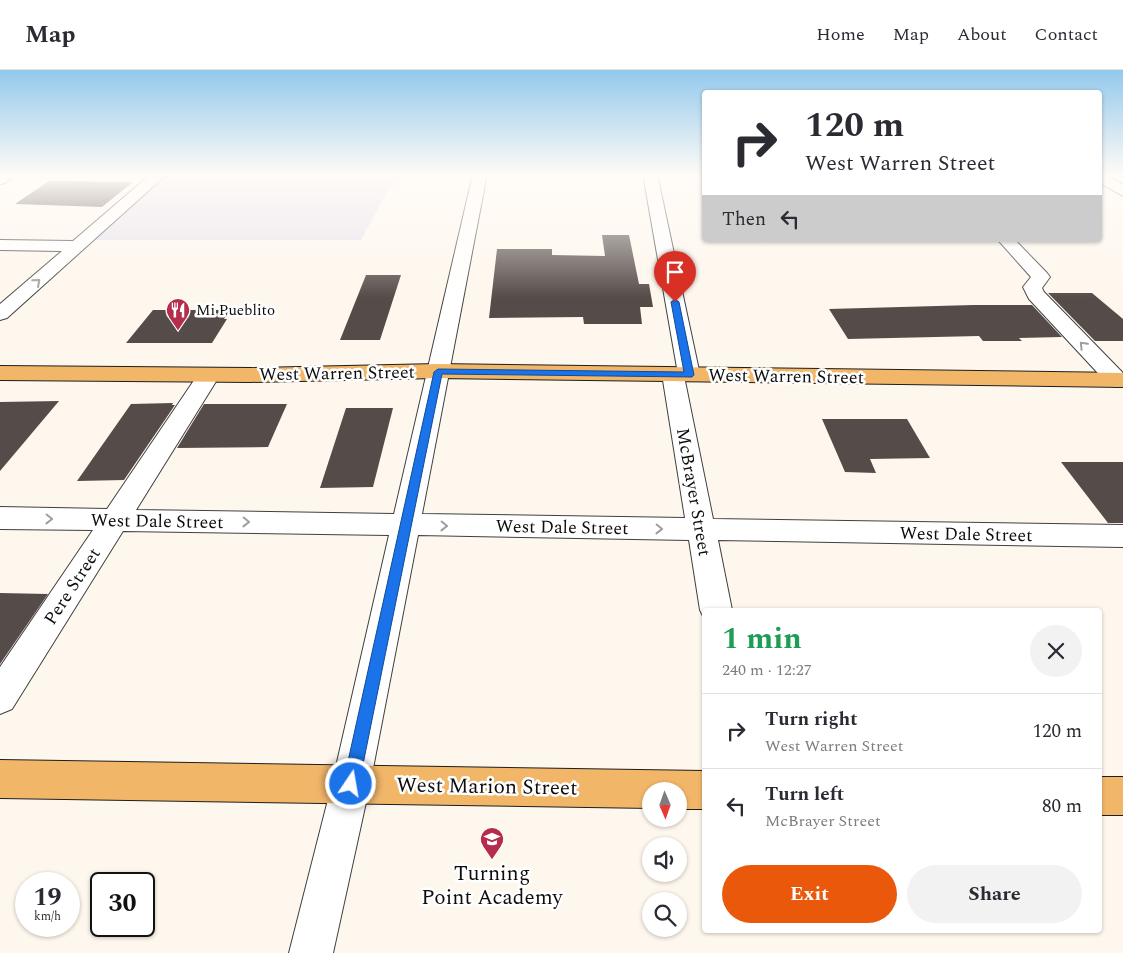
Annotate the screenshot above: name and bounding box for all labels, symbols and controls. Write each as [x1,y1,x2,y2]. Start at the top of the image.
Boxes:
text: Map [25,17,75,53]
text: Home [816,21,865,48]
text: Map [893,21,929,48]
text: About [957,21,1007,48]
text: Contact [1035,21,1098,48]
text: 120 m [805,99,904,152]
icon: right [722,110,787,175]
text: West Warren Street [805,147,995,180]
text: Then [722,205,766,234]
icon: left [776,205,804,233]
pin [654,251,696,302]
icon: arrive [661,258,689,286]
one-way arrow [31,279,40,288]
restaurant icon: Mi Pueblito [165,297,191,331]
place label: Mi Pueblito [196,299,275,322]
one-way arrow [1080,341,1089,350]
street label: West Warren Street [259,359,415,388]
street label: West Warren Street [708,362,864,391]
street label: McBrayer Street [669,426,718,558]
street label: West Dale Street [90,507,224,536]
street label: West Dale Street [495,513,629,542]
one-way arrow [45,514,53,524]
one-way arrow [242,517,250,527]
one-way arrow [440,520,448,531]
street label: West Dale Street [899,520,1033,549]
one-way arrow [655,524,663,534]
street label: Pere Street [37,542,108,630]
text: 1 min [722,616,802,662]
button: close [1030,625,1082,677]
text: 240 m · 12:27 [722,658,812,682]
text: Turn right [765,705,858,734]
icon: right [722,717,750,745]
text: 120 m [1032,717,1082,746]
text: West Warren Street [765,734,903,758]
position arrow [324,757,376,809]
street label: West Marion Street [396,769,578,805]
text: Turn left [765,780,844,809]
north arrow [642,782,688,828]
map controls [642,782,687,937]
icon: left [722,792,750,820]
text: 80 m [1042,792,1082,821]
text: McBrayer Street [765,809,881,833]
school or university icon: Turning Point Academy [479,826,505,860]
button: sound [642,837,687,882]
place label: Turning Point Academy [421,858,564,914]
button: Exit [722,865,897,923]
button: Share [907,865,1082,923]
speed limit sign: 30 [90,872,155,937]
text: 19 [33,879,62,917]
button: search [642,892,687,937]
text: km/h [34,907,61,926]

